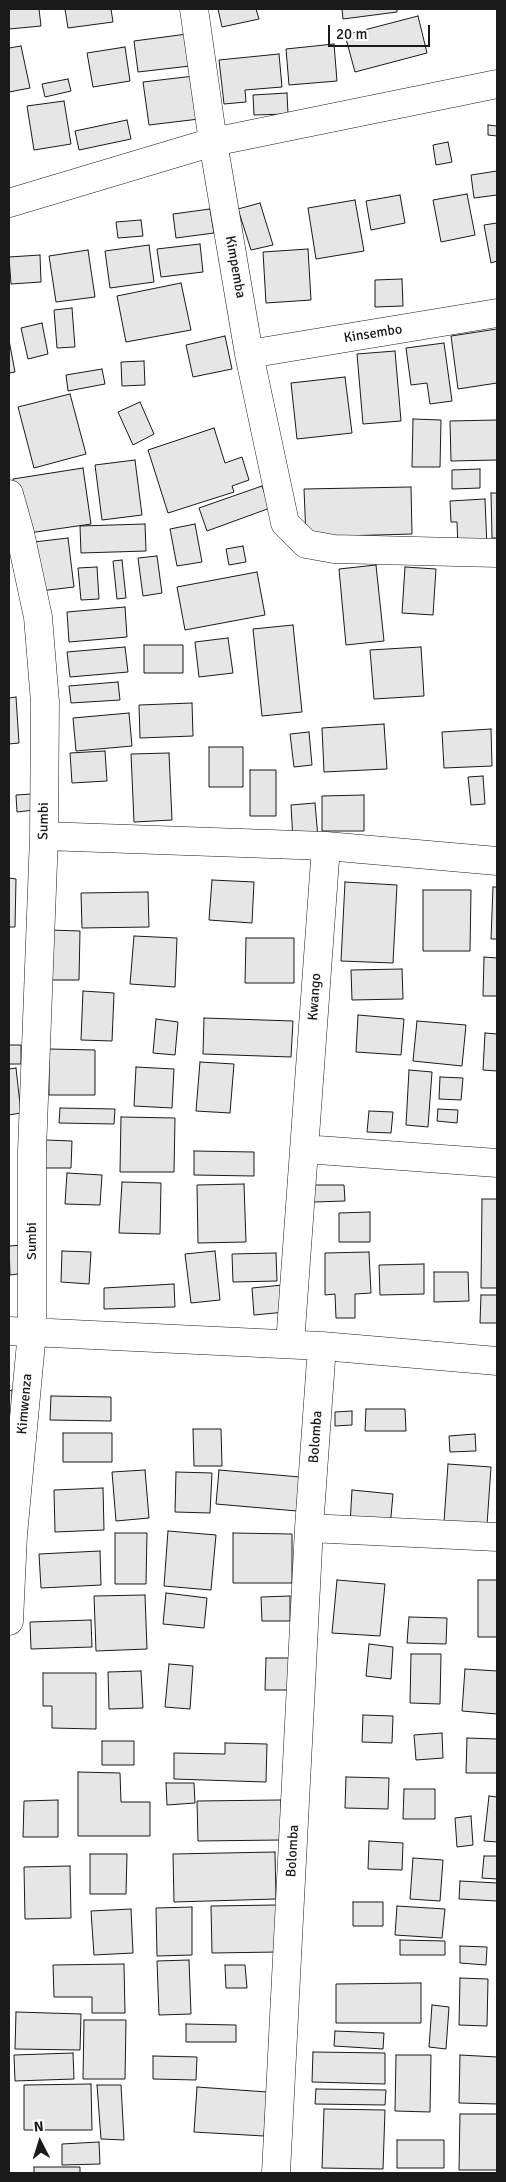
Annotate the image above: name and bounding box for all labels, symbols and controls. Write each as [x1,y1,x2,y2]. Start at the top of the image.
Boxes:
scale bar [331,15,434,47]
text: 20 m [336,25,367,43]
street label: Kimpemba [221,234,249,300]
street label: Kinsembo [343,321,403,347]
street label: Sumbi [35,802,53,840]
street label: Kwango [305,973,325,1021]
street label: Sumbi [24,1222,40,1260]
street label: Kimwenza [14,1373,36,1435]
street label: Bolomba [306,1410,326,1464]
street label: Bolomba [283,1824,303,1878]
north arrow [15,2117,65,2167]
text: N [33,2118,44,2135]

